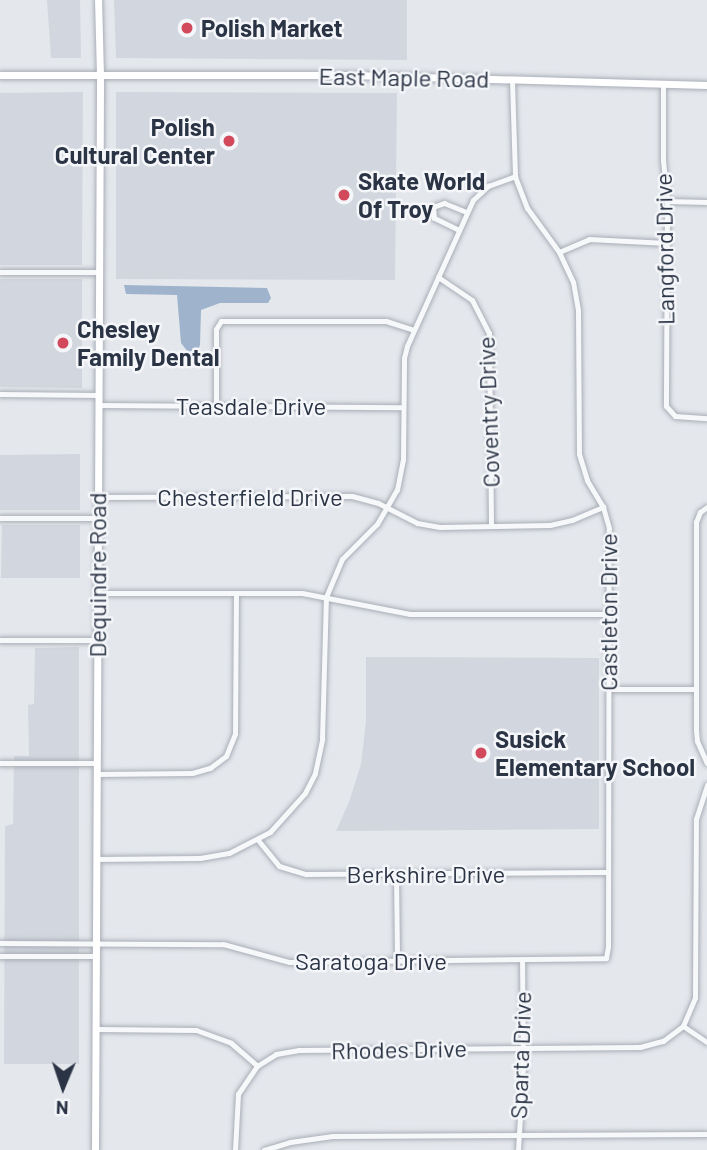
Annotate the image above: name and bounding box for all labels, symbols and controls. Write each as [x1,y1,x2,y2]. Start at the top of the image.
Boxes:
place label: Polish Market [201,14,343,42]
marker: Polish Market [179,20,195,36]
street label: East Maple Road [318,61,490,93]
place label: Polish Cultural Center [55,113,215,169]
marker: Polish Cultural Center [221,133,237,149]
place label: Skate World Of Troy [358,167,485,223]
street label: Langford Drive [648,173,680,325]
marker: Skate World Of Troy [336,187,352,203]
place label: Chesley Family Dental [77,315,220,371]
marker: Chesley Family Dental [55,335,71,351]
street label: Coventry Drive [471,336,505,488]
street label: Teasdale Drive [176,392,326,420]
street label: Chesterfield Drive [157,483,343,511]
street label: Dequindre Road [83,493,111,657]
street label: Castleton Drive [594,533,622,691]
place label: Susick Elementary School [495,725,695,781]
marker: Susick Elementary School [473,745,489,761]
street label: Berkshire Drive [347,860,505,888]
street label: Saratoga Drive [295,947,447,975]
street label: Sparta Drive [503,991,537,1119]
street label: Rhodes Drive [331,1033,467,1065]
north arrow [28,1052,98,1122]
text: N [56,1097,69,1120]

